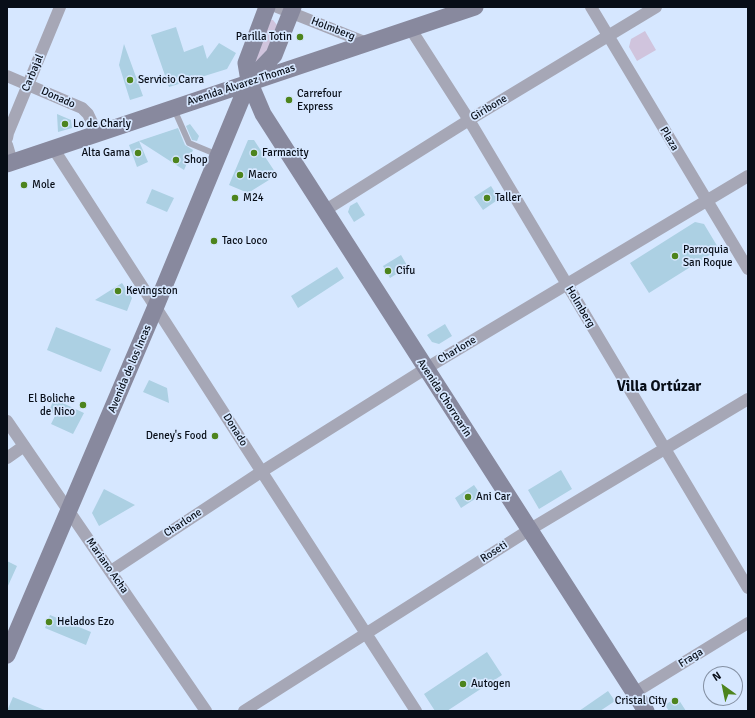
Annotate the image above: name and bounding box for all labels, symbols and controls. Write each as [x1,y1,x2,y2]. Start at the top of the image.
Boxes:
street label: Holmberg [309,15,357,43]
place label: Parilla Totin [236,30,292,44]
marker: Parilla Totin [295,32,305,42]
street label: Carbajal [19,52,47,94]
street label: Avenida Álvarez Thomas [185,61,297,109]
place label: Servicio Carra [138,73,204,87]
marker: Servicio Carra [125,75,135,85]
street label: Donado [39,85,77,111]
place label: Carrefour Express [297,87,342,113]
street label: Giribone [468,92,510,124]
marker: Carrefour Express [284,95,294,105]
place label: Lo de Charly [73,117,131,131]
marker: Lo de Charly [60,119,70,129]
street label: Plaza [657,125,681,153]
place label: Alta Gama [81,146,130,160]
place label: Farmacity [262,146,309,160]
marker: Alta Gama [133,148,143,158]
marker: Farmacity [249,148,259,158]
place label: Shop [184,153,208,167]
marker: Shop [171,155,181,165]
place label: Macro [248,168,277,182]
marker: Macro [235,170,245,180]
place label: Mole [32,178,55,192]
marker: Mole [19,180,29,190]
place label: M24 [243,191,264,205]
place label: Taller [495,191,521,205]
marker: M24 [230,193,240,203]
marker: Taller [482,193,492,203]
place label: Taco Loco [222,234,267,248]
marker: Taco Loco [209,236,219,246]
place label: Parroquia San Roque [683,243,733,269]
marker: Parroquia San Roque [670,251,680,261]
place label: Cifu [396,264,415,278]
marker: Cifu [383,266,393,276]
place label: Kevingston [126,284,178,298]
street label: Holmberg [562,284,598,330]
marker: Kevingston [113,286,123,296]
street label: Avenida de los Incas [105,323,155,415]
street label: Charlone [435,333,479,367]
street label: Avenida Chorroarín [414,356,474,440]
district label: Villa Ortúzar [617,378,701,396]
place label: El Boliche de Nico [28,392,75,418]
marker: El Boliche de Nico [78,400,88,410]
street label: Donado [220,411,250,449]
place label: Deney's Food [146,429,207,443]
marker: Deney's Food [210,431,220,441]
place label: Ani Car [476,490,510,504]
marker: Ani Car [463,492,473,502]
street label: Charlone [162,506,204,540]
street label: Mariano Acha [83,536,131,596]
street label: Roseti [478,538,510,566]
place label: Helados Ezo [57,615,114,629]
marker: Helados Ezo [44,617,54,627]
street label: Fraga [676,645,706,671]
north arrow [703,666,743,706]
text: N [710,669,723,684]
place label: Autogen [471,677,510,691]
marker: Autogen [458,679,468,689]
place label: Cristal City [615,694,667,708]
marker: Cristal City [670,696,680,706]

